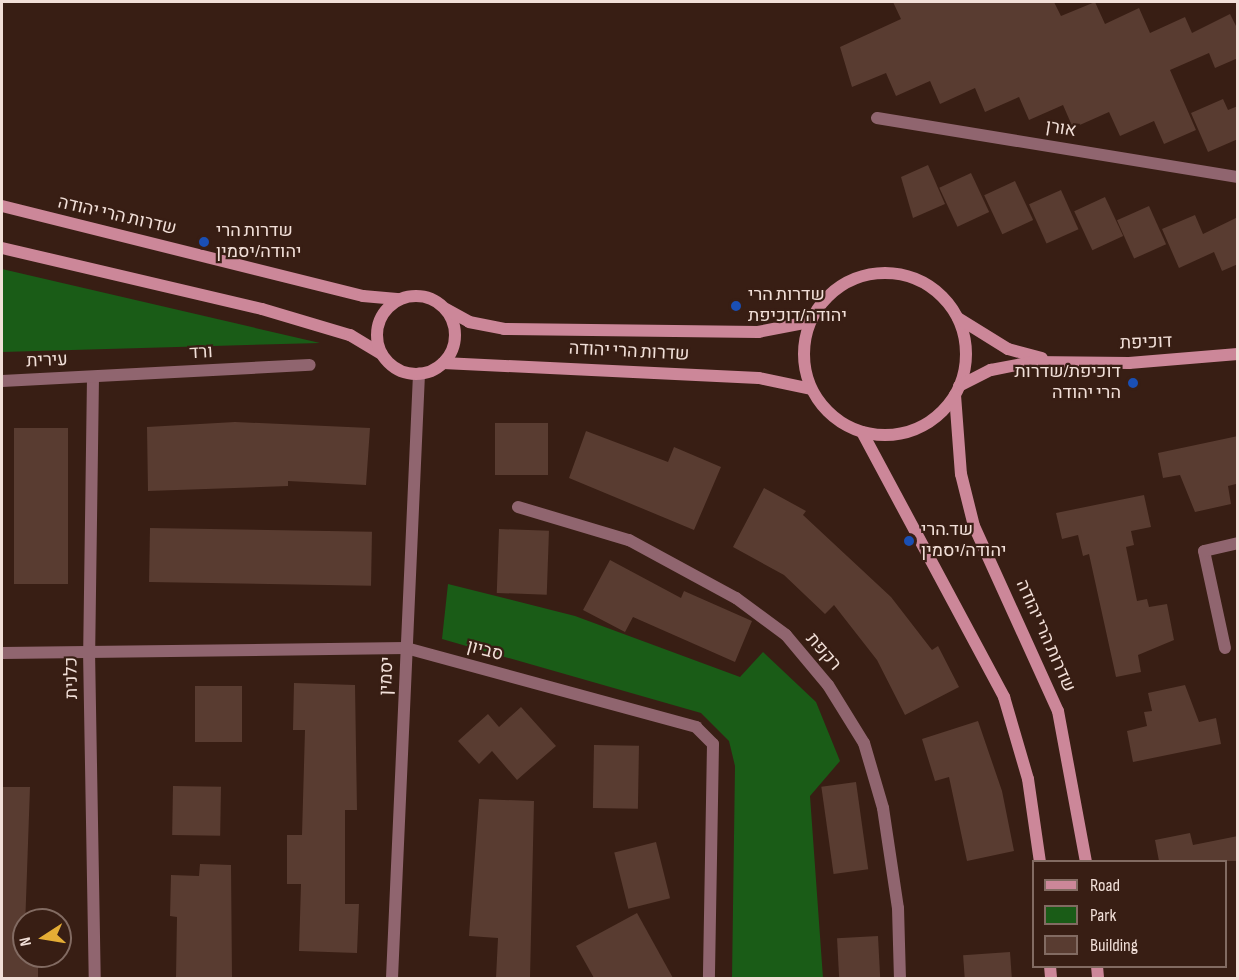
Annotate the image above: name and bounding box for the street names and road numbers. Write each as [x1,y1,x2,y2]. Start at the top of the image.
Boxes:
street label: אורן [1044,116,1078,142]
street label: שדרות הרי יהודה [56,192,178,240]
street label: דוכיפת [1119,331,1173,355]
street label: שדרות הרי יהודה [568,338,690,366]
street label: ורד [189,342,213,364]
street label: עירית [26,349,68,373]
street label: שדרות הרי יהודה [1011,576,1079,696]
street label: רקפת [801,629,845,675]
street label: סביון [464,636,506,666]
street label: יסמין [376,656,398,696]
street label: כלנית [61,657,83,699]

